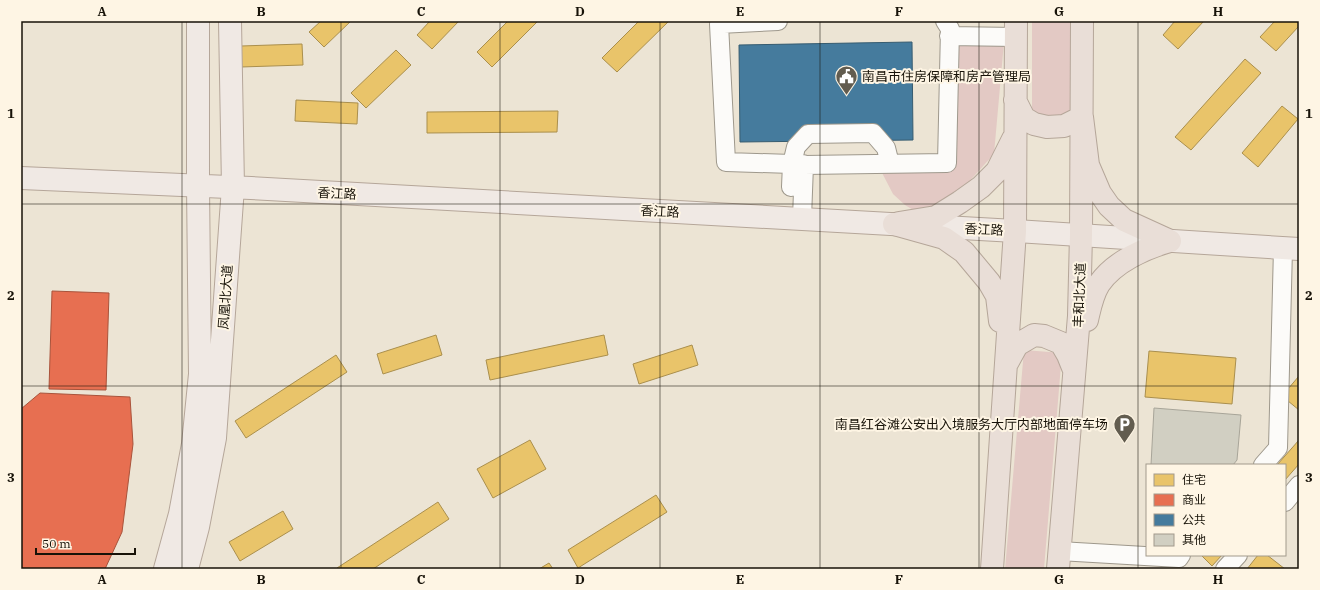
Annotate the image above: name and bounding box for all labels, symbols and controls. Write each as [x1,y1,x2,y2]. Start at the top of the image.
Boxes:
text: A [97,3,107,20]
text: B [256,3,266,20]
text: C [417,3,426,20]
text: D [575,3,585,20]
text: E [736,3,744,20]
text: F [895,3,903,20]
text: G [1054,3,1064,20]
text: H [1213,3,1224,20]
public building icon: 南昌市住房保障和房产管理局 [833,63,859,96]
place label: 南昌市住房保障和房产管理局 [862,68,1031,85]
text: 1 [7,105,15,122]
text: 1 [1305,105,1313,122]
street label: 香江路 [317,184,357,203]
street label: 香江路 [640,202,680,221]
street label: 香江路 [964,220,1004,239]
street label: 丰和北大道 [1070,262,1089,328]
street label: 凤凰北大道 [215,264,236,330]
text: 2 [7,287,15,304]
text: 2 [1305,287,1313,304]
parking icon: 南昌红谷滩公安出入境服务大厅内部地面停车场 [1111,411,1137,444]
place label: 南昌红谷滩公安出入境服务大厅内部地面停车场 [835,416,1108,433]
legend [1146,464,1286,556]
text: 3 [7,469,15,486]
text: 3 [1305,469,1313,486]
text: 住宅 [1182,472,1206,487]
text: 商业 [1182,492,1206,507]
text: 公共 [1182,512,1206,527]
scale bar [36,530,135,556]
text: 其他 [1182,532,1206,547]
text: 50 m [42,536,71,551]
text: A [97,571,107,588]
text: B [256,571,266,588]
text: C [417,571,426,588]
text: D [575,571,585,588]
text: E [736,571,744,588]
text: F [895,571,903,588]
text: G [1054,571,1064,588]
text: H [1213,571,1224,588]

